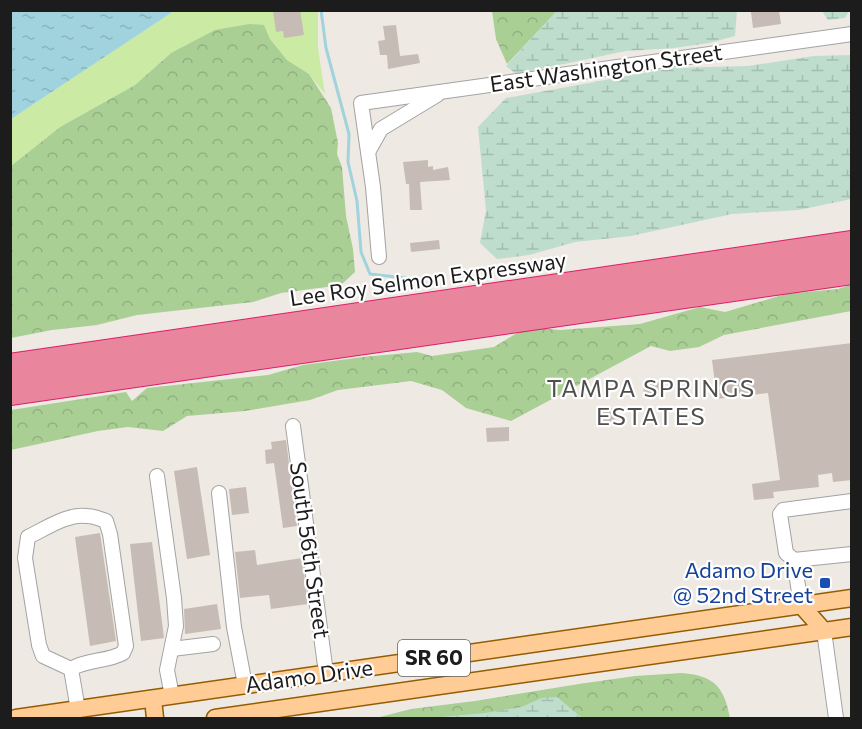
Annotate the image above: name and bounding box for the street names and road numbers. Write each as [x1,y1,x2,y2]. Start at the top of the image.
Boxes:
street label: East Washington Street [488,38,724,97]
street label: Lee Roy Selmon Expressway [288,246,568,311]
street label: South 56th Street [285,460,336,640]
road number: SR 60 [398,640,470,676]
street label: Adamo Drive [243,653,374,698]

